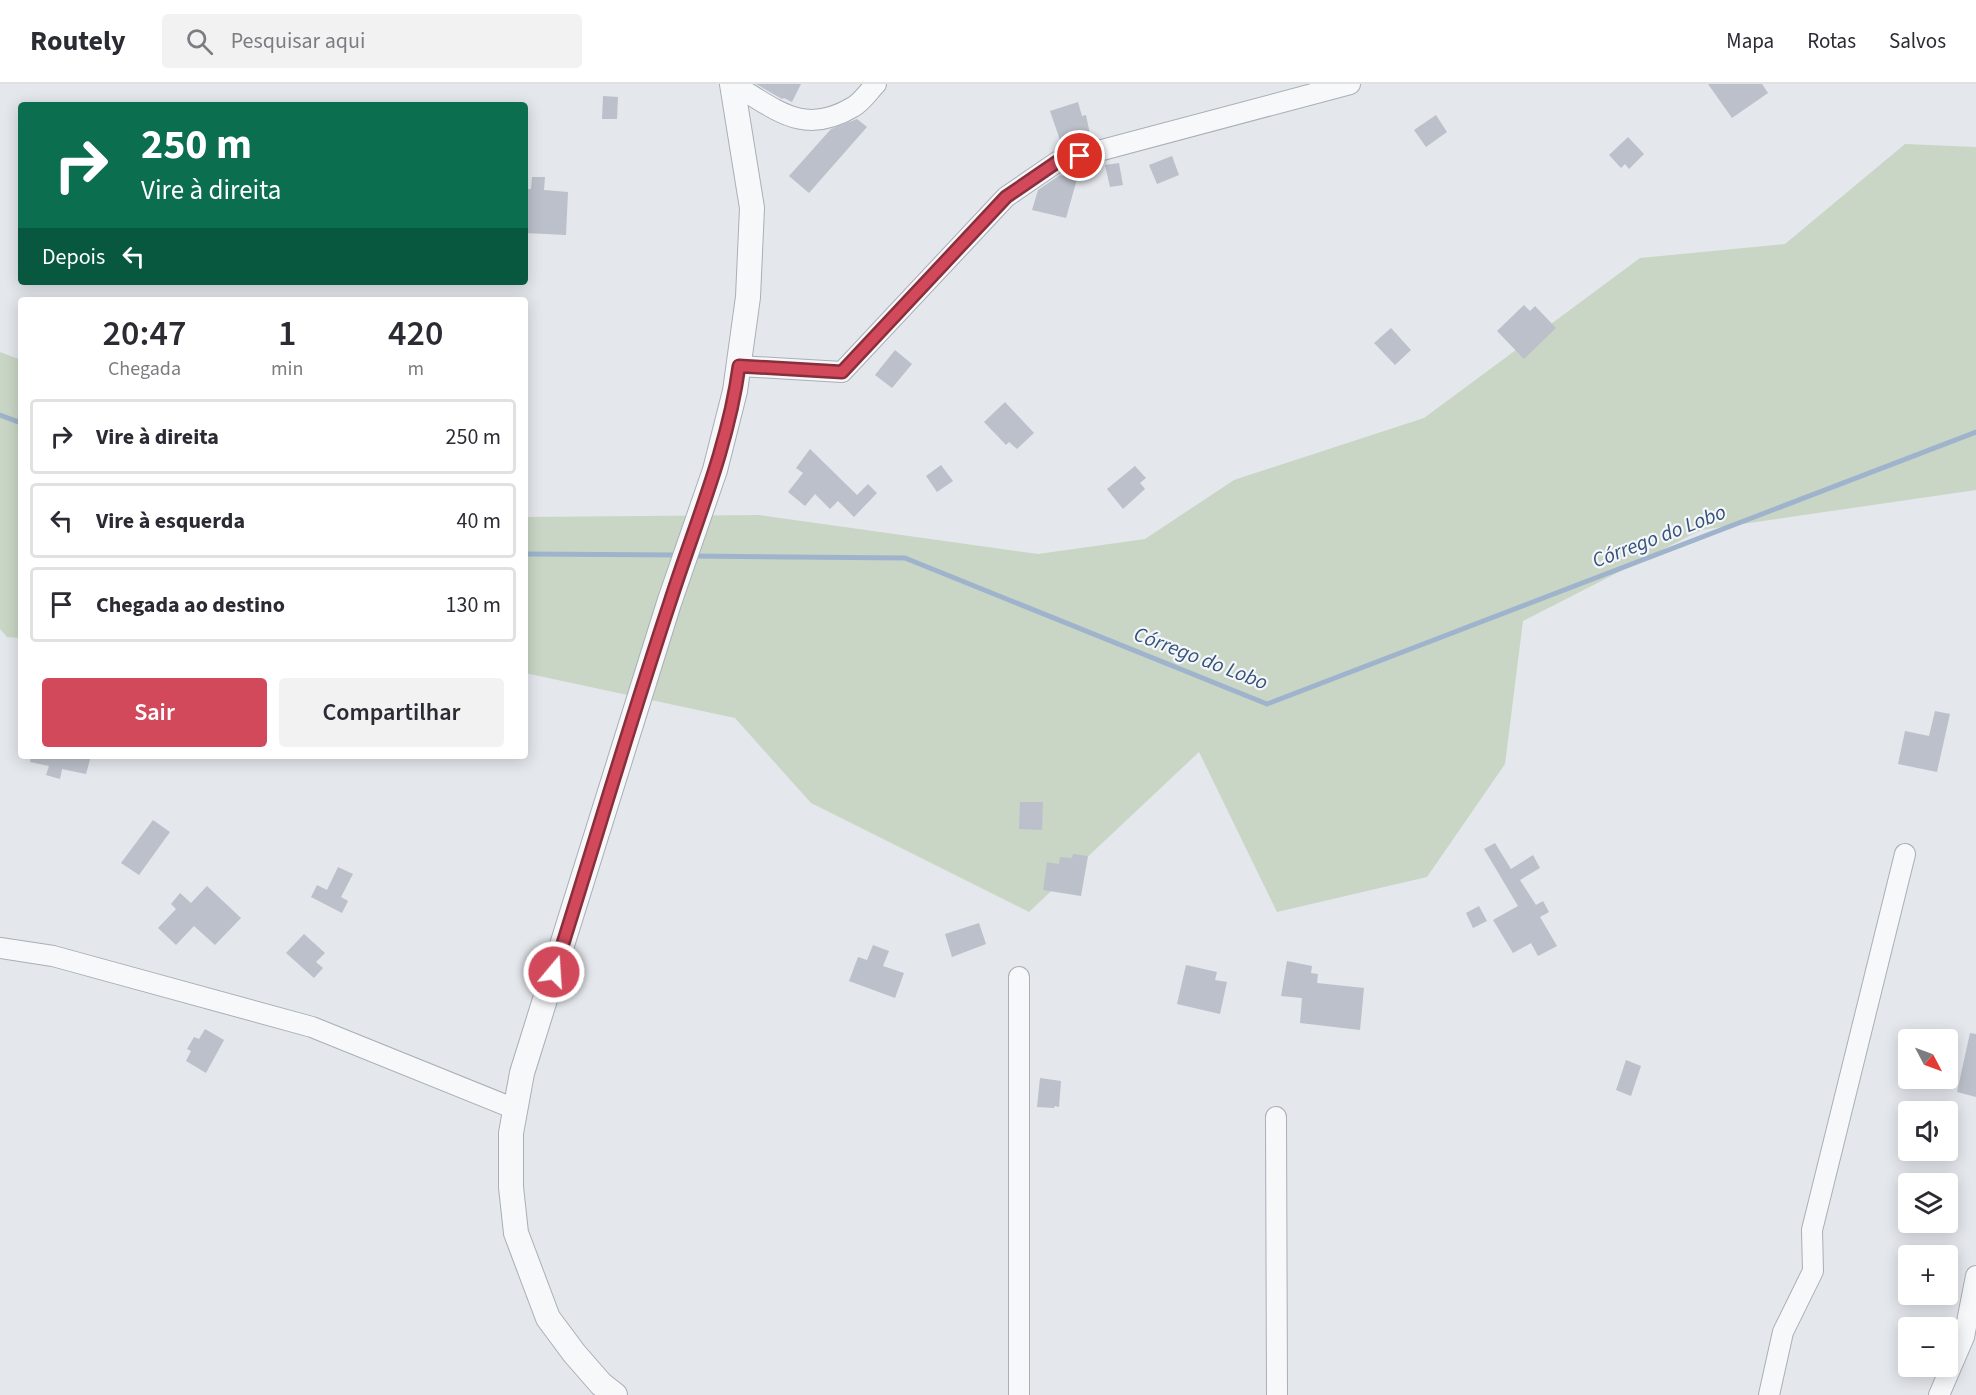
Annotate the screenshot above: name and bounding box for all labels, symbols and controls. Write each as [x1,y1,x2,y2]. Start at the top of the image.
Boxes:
search box [162,14,582,68]
text: Routely [30,21,126,61]
icon: search [183,25,216,58]
text: Pesquisar aqui [231,25,365,57]
text: Mapa [1726,26,1774,56]
text: Rotas [1807,26,1856,56]
text: Salvos [1889,26,1946,56]
text: 250 m [141,115,252,175]
icon: right [42,126,120,204]
pin [1054,130,1105,181]
icon: arrive [1063,139,1096,172]
text: Vire à direita [141,171,281,210]
icon: left [117,240,150,273]
text: Depois [42,241,105,273]
text: 20:47 [103,308,186,359]
text: 1 [278,308,296,359]
text: 420 [388,308,443,359]
text: Chegada [108,355,181,383]
text: min [271,355,303,383]
text: m [407,355,424,383]
icon: right [45,420,78,453]
text: Vire à direita [96,421,219,453]
text: 250 m [446,421,501,453]
water label: Córrego do Lobo [1588,497,1730,575]
icon: left [45,504,78,537]
text: Vire à esquerda [96,505,245,537]
text: 40 m [456,505,501,537]
icon: arrive [45,588,78,621]
text: Chegada ao destino [96,589,285,621]
text: 130 m [446,589,501,621]
water label: Córrego do Lobo [1130,619,1272,697]
button: Sair [42,678,267,747]
button: Compartilhar [279,678,504,747]
position arrow [522,940,586,1004]
north arrow [1898,1029,1958,1089]
map controls [1898,1029,1958,1377]
button: sound [1898,1101,1958,1161]
button: layers [1898,1173,1958,1233]
button: + [1898,1245,1958,1305]
button: − [1898,1317,1958,1377]

